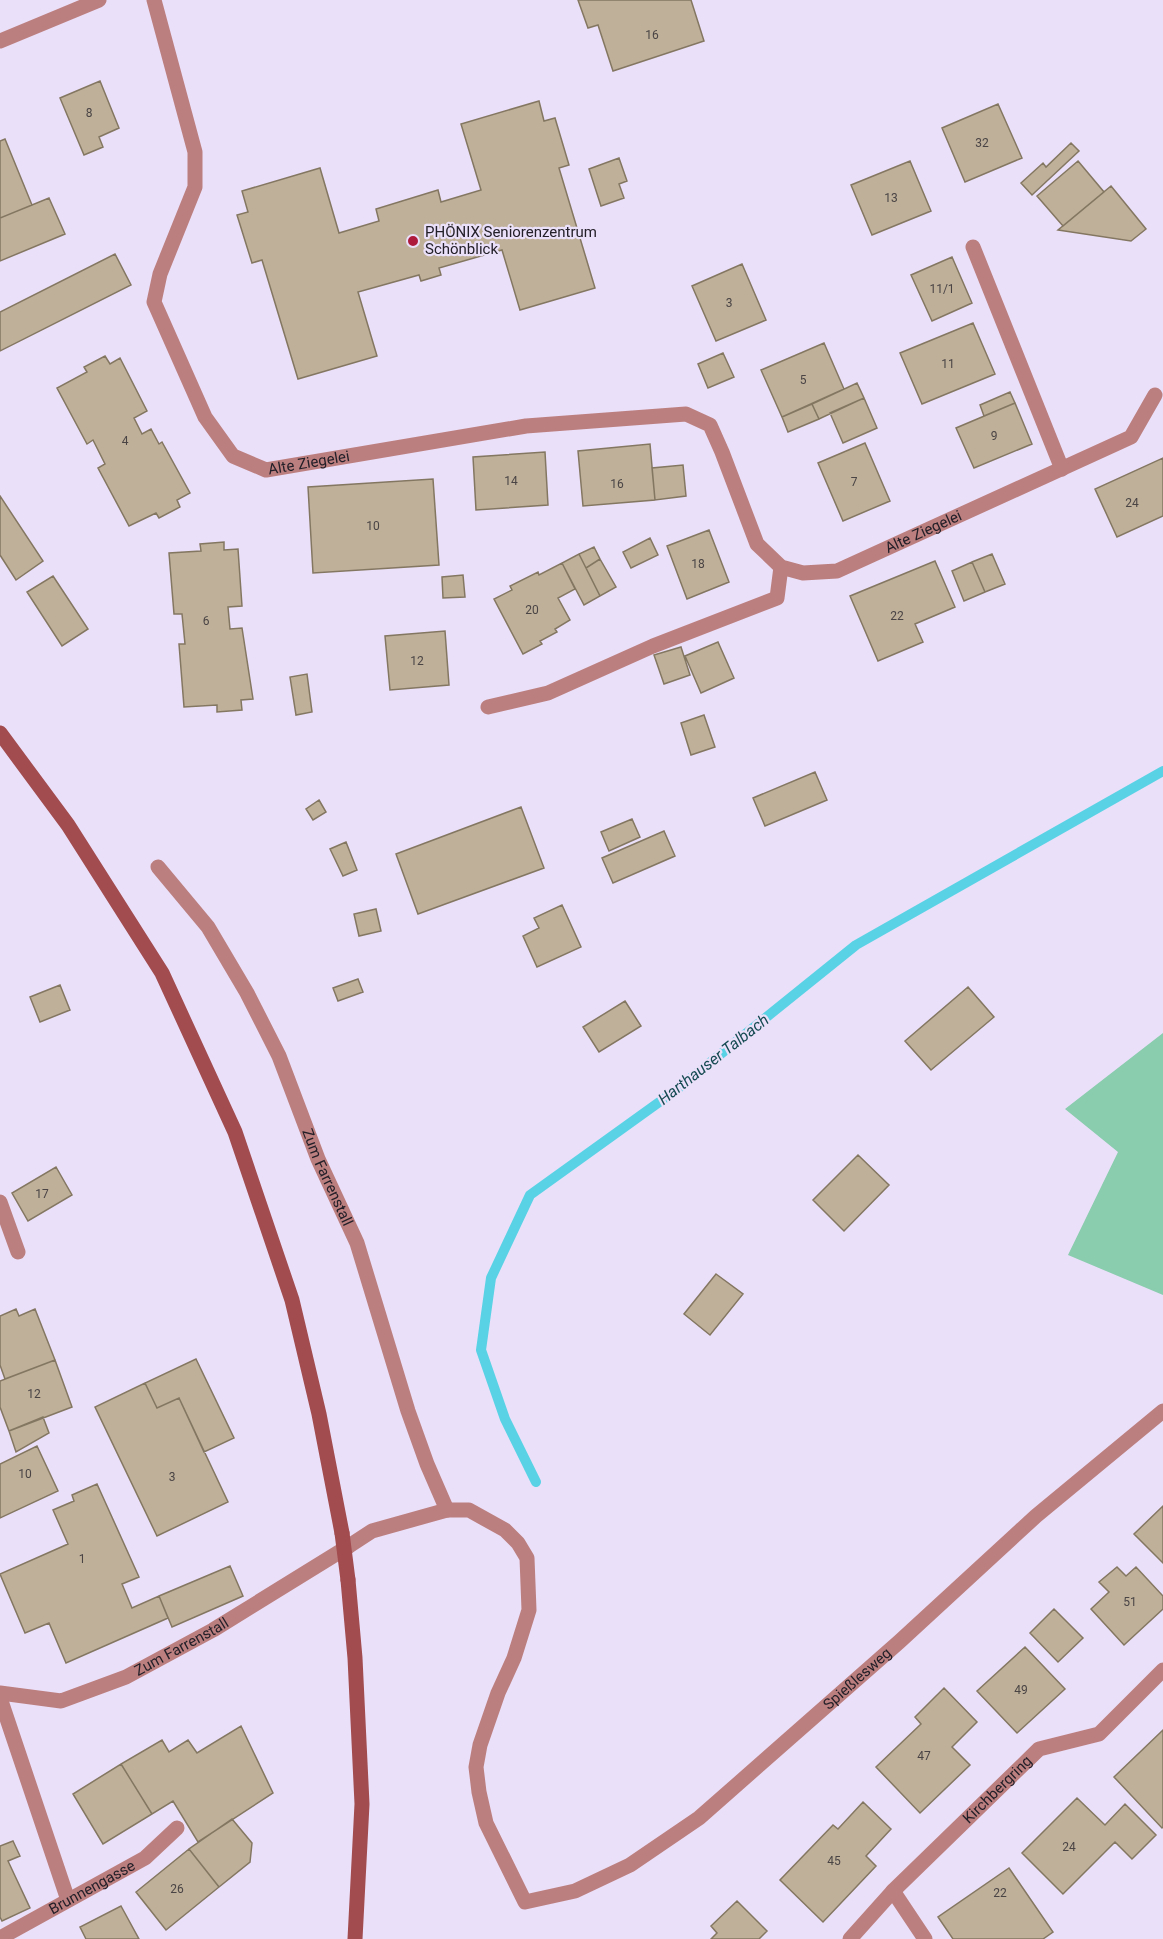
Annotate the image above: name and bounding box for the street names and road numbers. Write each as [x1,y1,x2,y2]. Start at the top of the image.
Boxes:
street label: Alte Ziegelei [267,447,351,478]
street label: Alte Ziegelei [882,506,965,557]
street label: Zum Farrenstall [298,1126,357,1229]
street label: Zum Farrenstall [131,1614,232,1680]
street label: Spießlesweg [819,1644,895,1714]
street label: Kirchbergring [959,1752,1036,1827]
street label: Brunnengasse [46,1856,138,1918]

